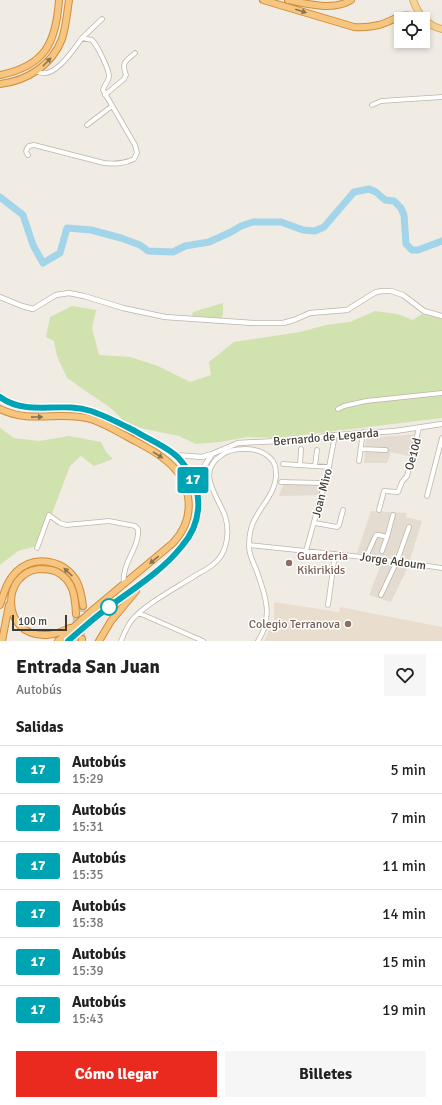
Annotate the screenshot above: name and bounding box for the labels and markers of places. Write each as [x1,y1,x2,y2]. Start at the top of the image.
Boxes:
place label: Guarderia Kikirikids [297,549,348,578]
marker: Guarderia Kikirikids [284,558,294,568]
unlabelled marker [100,598,118,616]
place label: Colegio Terranova [249,617,340,632]
marker: Colegio Terranova [343,619,353,629]

